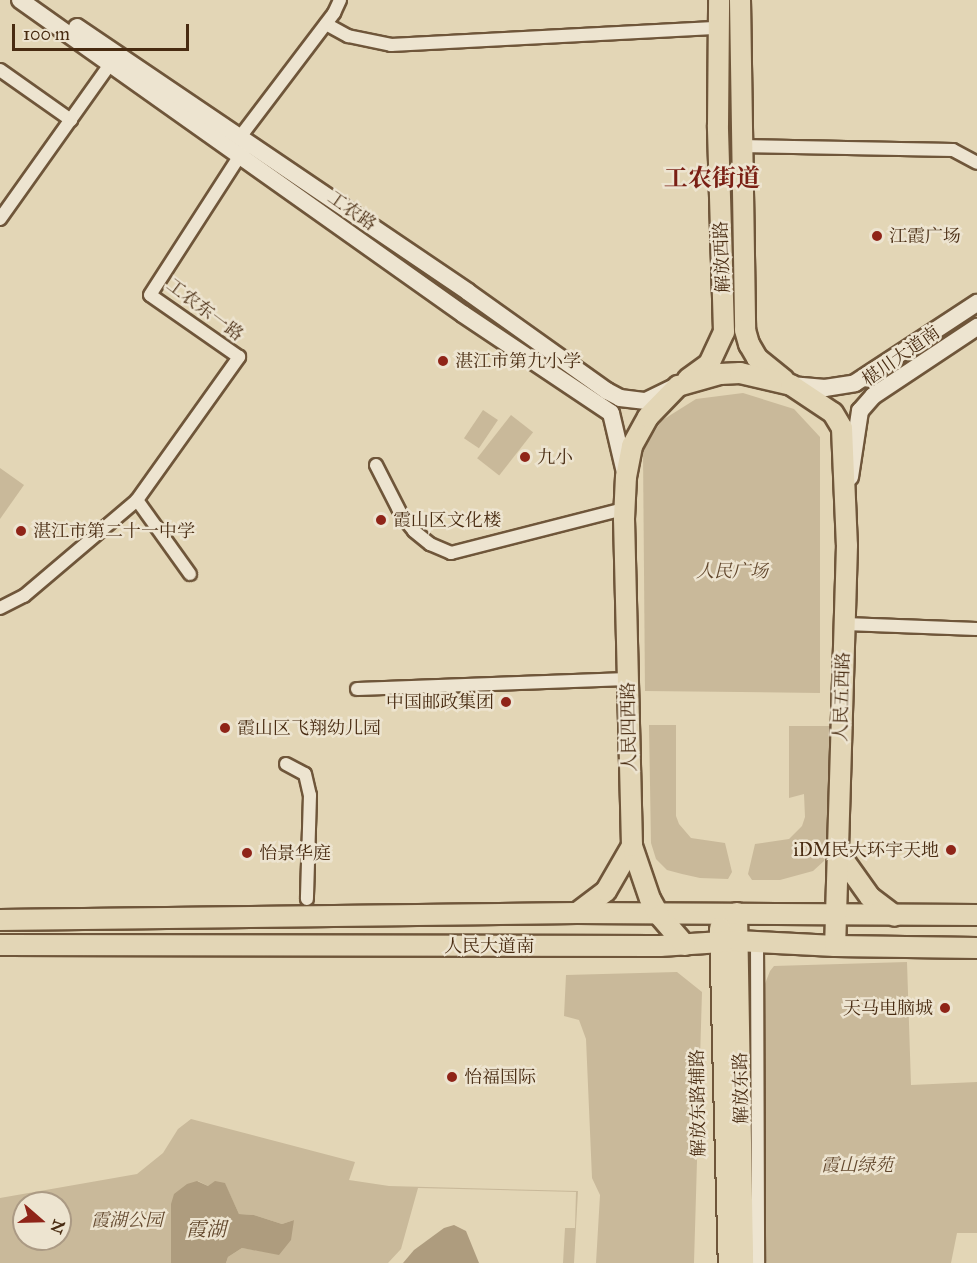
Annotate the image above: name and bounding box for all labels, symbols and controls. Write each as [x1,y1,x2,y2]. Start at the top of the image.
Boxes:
scale bar [15,12,192,50]
text: 100 m [23,23,70,45]
district label: 工农街道 [664,165,760,193]
street label: 工农路 [324,187,380,235]
street label: 解放西路 [710,221,734,293]
place label: 江霞广场 [889,225,961,247]
marker: 江霞广场 [870,229,884,243]
street label: 工农东一路 [163,274,247,346]
street label: 椹川大道南 [858,321,944,391]
place label: 湛江市第九小学 [455,350,581,372]
marker: 湛江市第九小学 [436,354,450,368]
place label: 九小 [537,446,573,468]
marker: 九小 [518,450,532,464]
place label: 霞山区文化楼 [393,509,501,531]
marker: 霞山区文化楼 [374,513,388,527]
place label: 湛江市第二十一中学 [33,520,195,542]
marker: 湛江市第二十一中学 [14,524,28,538]
park label: 人民广场 [696,560,768,582]
street label: 人民五西路 [830,652,854,742]
street label: 人民四西路 [617,682,641,772]
place label: 中国邮政集团 [386,691,494,713]
marker: 中国邮政集团 [499,695,513,709]
place label: 霞山区飞翔幼儿园 [237,717,381,739]
marker: 霞山区飞翔幼儿园 [218,721,232,735]
place label: iDM民大环宇天地 [794,839,939,861]
place label: 怡景华庭 [259,842,331,864]
marker: iDM民大环宇天地 [944,843,958,857]
marker: 怡景华庭 [240,846,254,860]
street label: 人民大道南 [444,935,534,957]
place label: 天马电脑城 [843,997,933,1019]
marker: 天马电脑城 [938,1001,952,1015]
street label: 解放东路辅路 [686,1049,710,1157]
street label: 解放东路 [730,1052,752,1124]
place label: 怡福国际 [464,1066,536,1088]
marker: 怡福国际 [445,1070,459,1084]
park label: 霞山绿苑 [821,1154,893,1176]
north arrow [12,1191,72,1251]
park label: 霞湖公园 [91,1209,163,1231]
text: N [46,1217,69,1236]
water label: 霞湖 [186,1217,226,1241]

